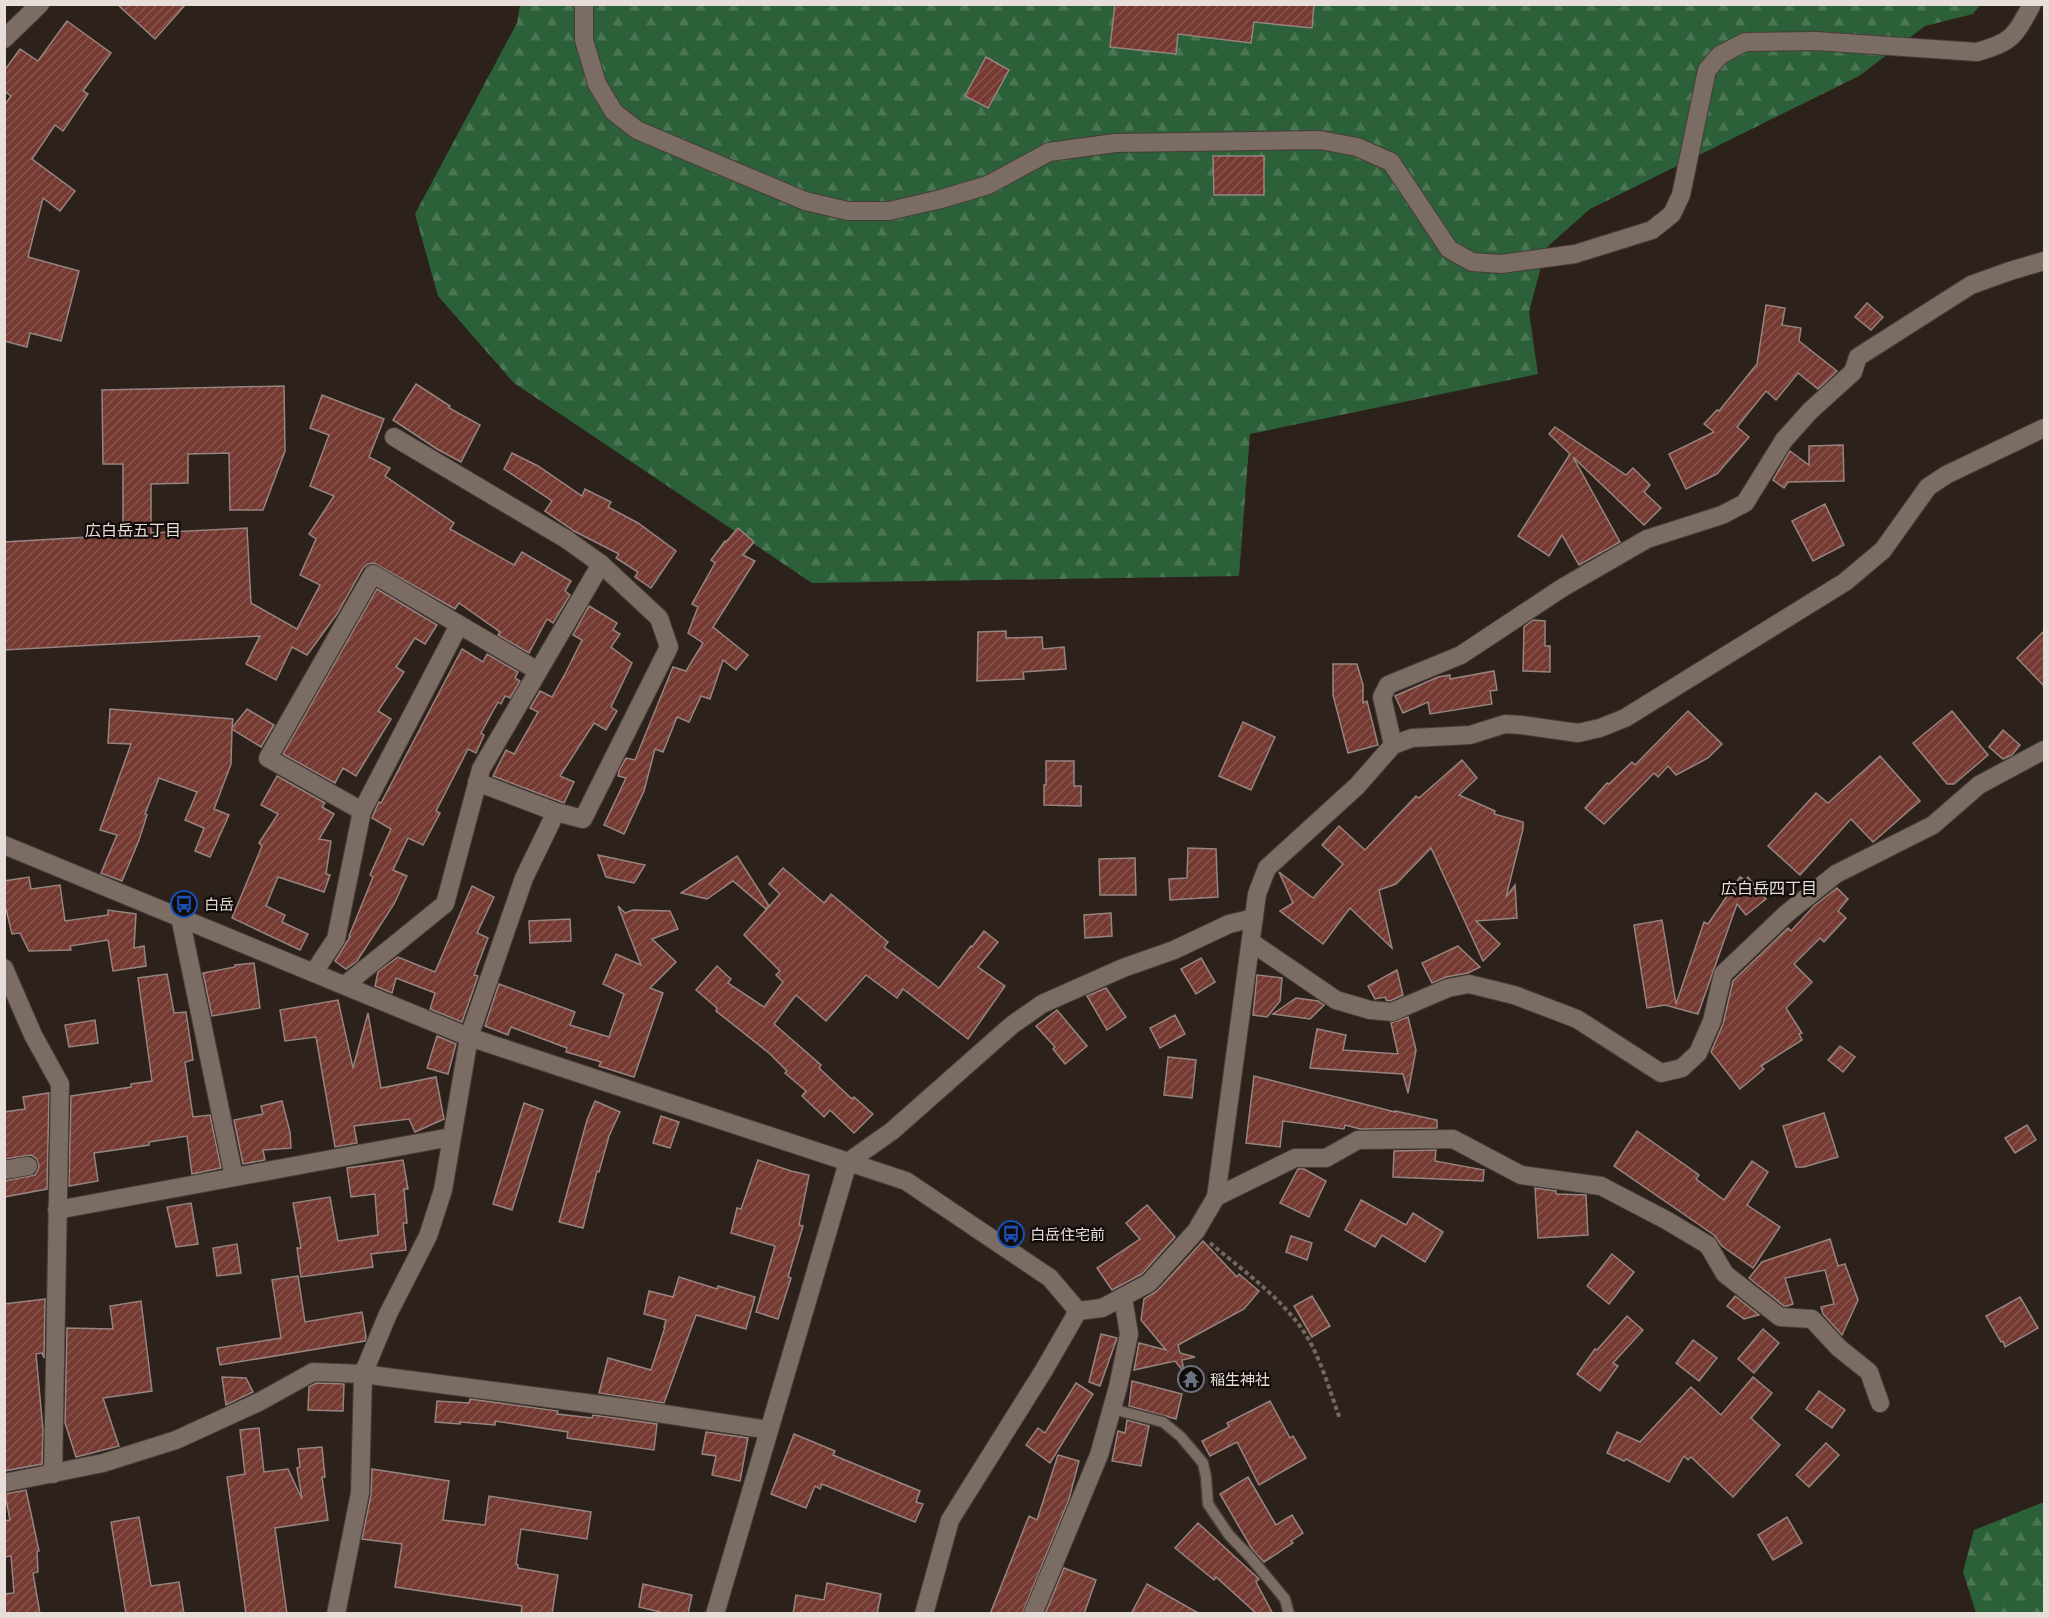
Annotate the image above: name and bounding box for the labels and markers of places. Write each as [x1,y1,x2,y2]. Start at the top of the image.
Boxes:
bus stop icon: 白岳 [169,889,199,919]
place label: 白岳 [204,894,234,914]
bus stop icon: 白岳住宅前 [996,1219,1026,1249]
place label: 白岳住宅前 [1030,1224,1105,1244]
temple icon: 稲生神社 [1176,1364,1206,1394]
place label: 稲生神社 [1210,1369,1270,1389]

